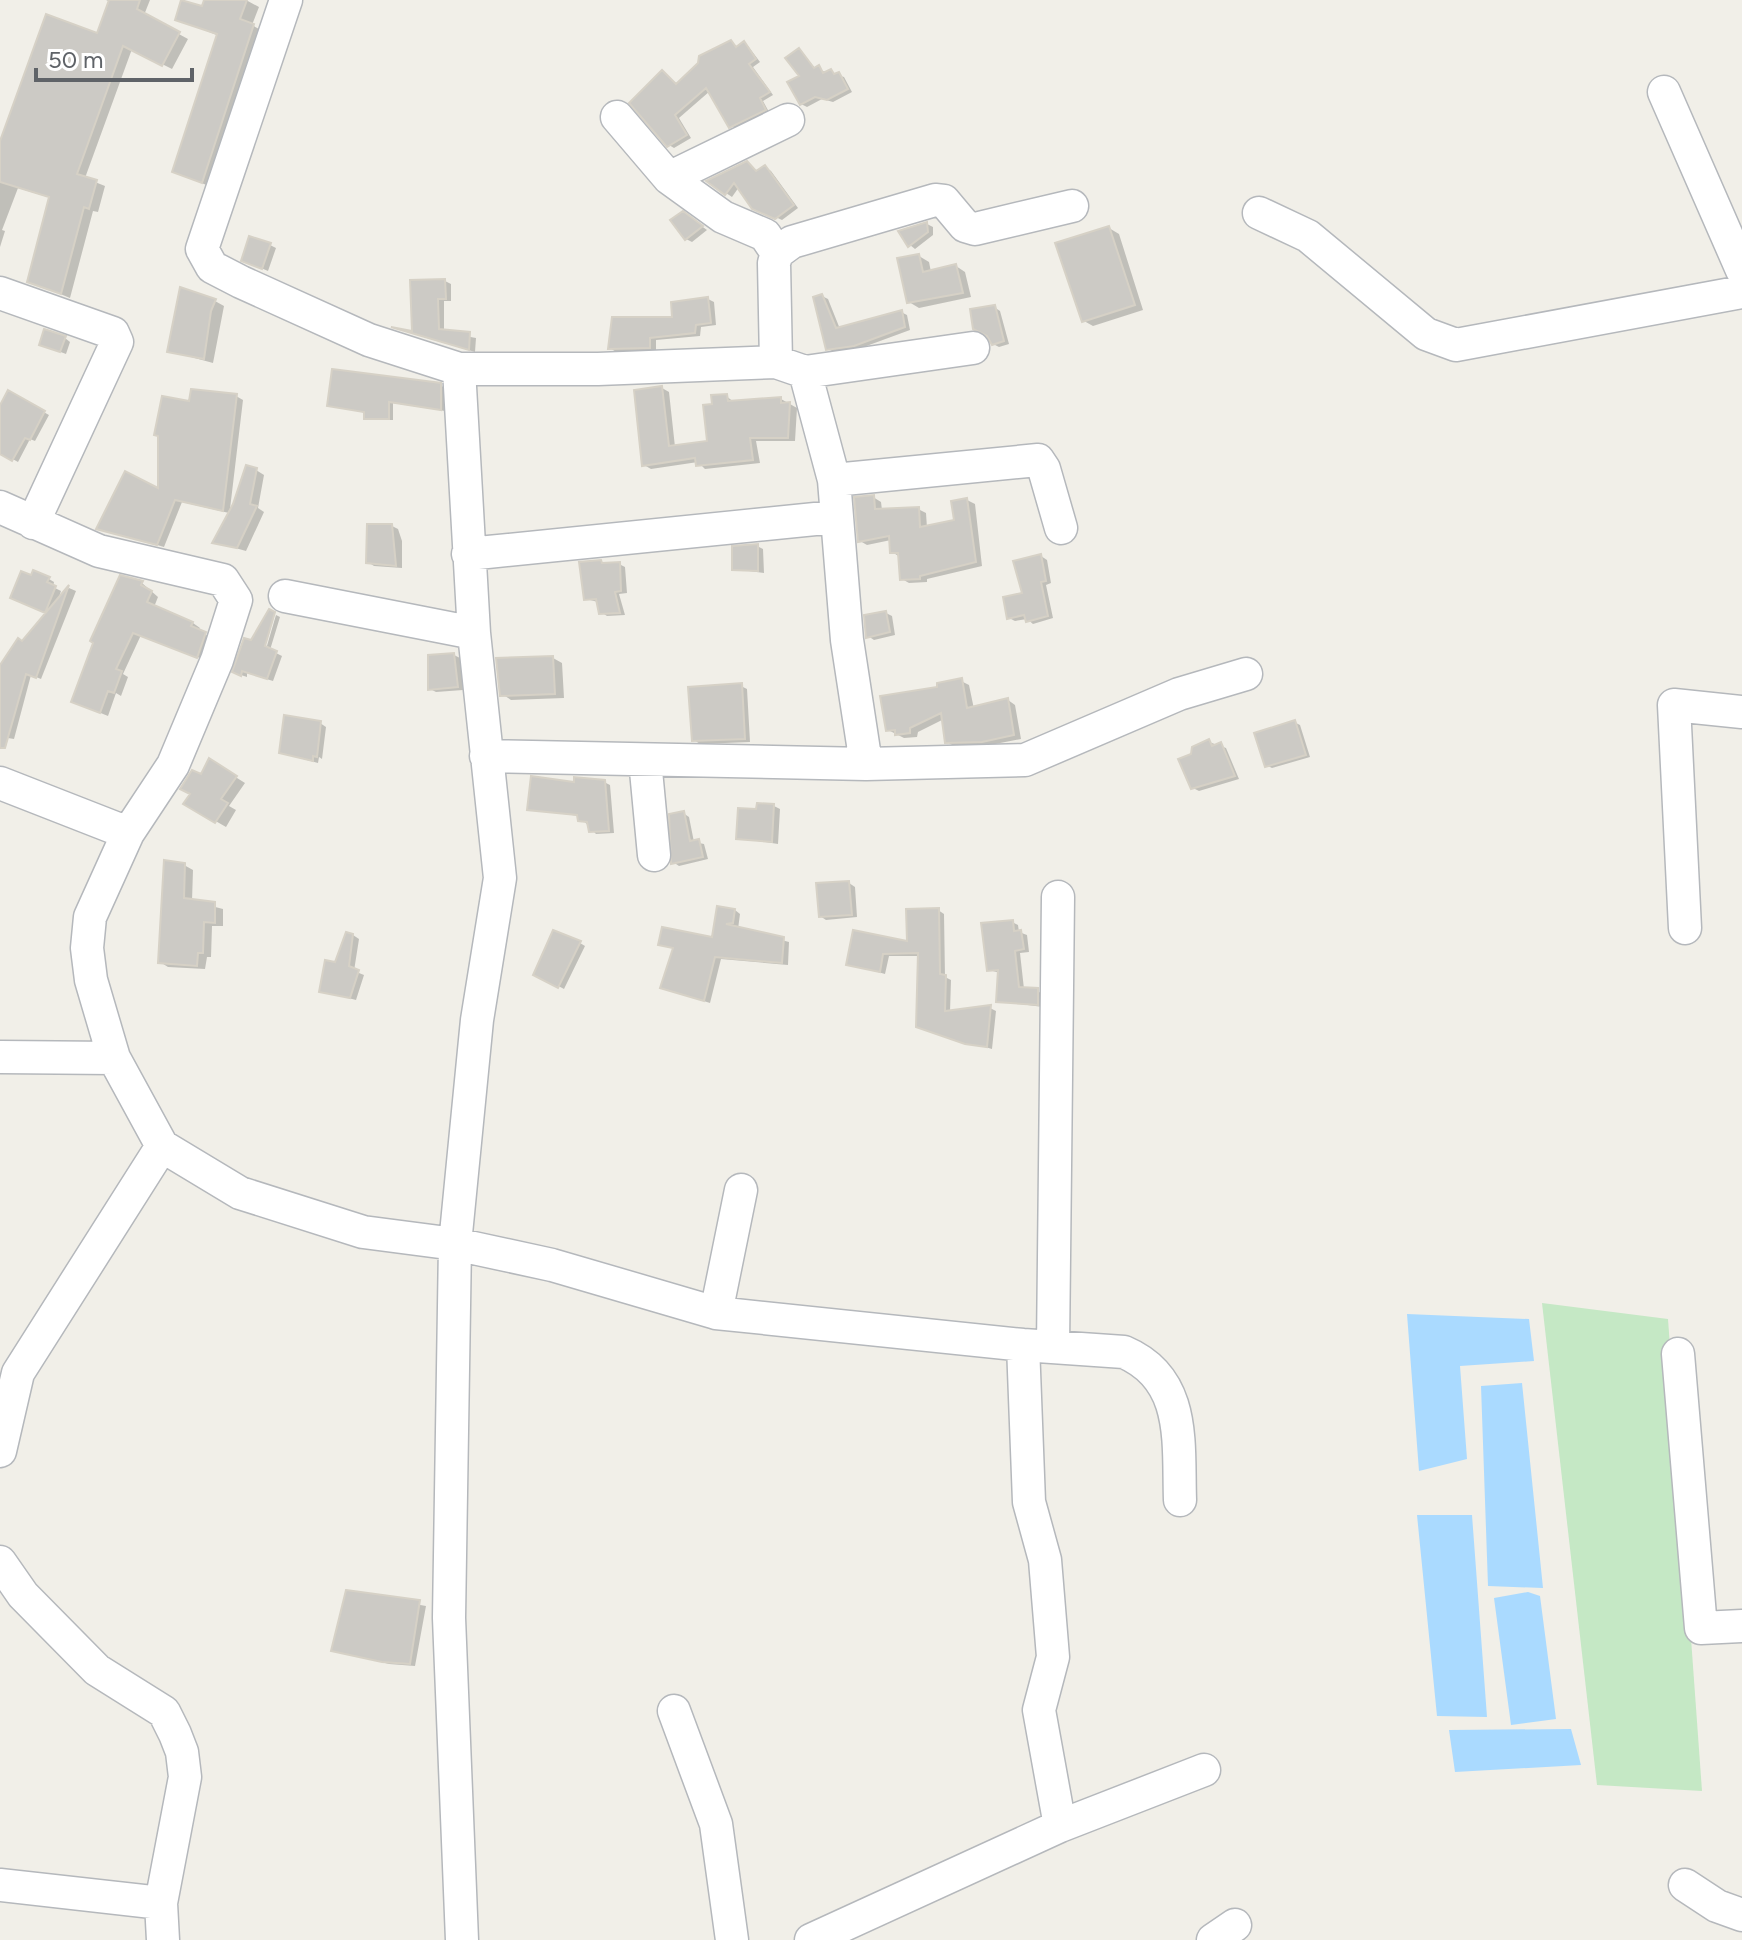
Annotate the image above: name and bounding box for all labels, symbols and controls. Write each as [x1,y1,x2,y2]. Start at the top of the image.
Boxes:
scale bar [36,32,192,82]
text: 50 m [48,45,104,74]

